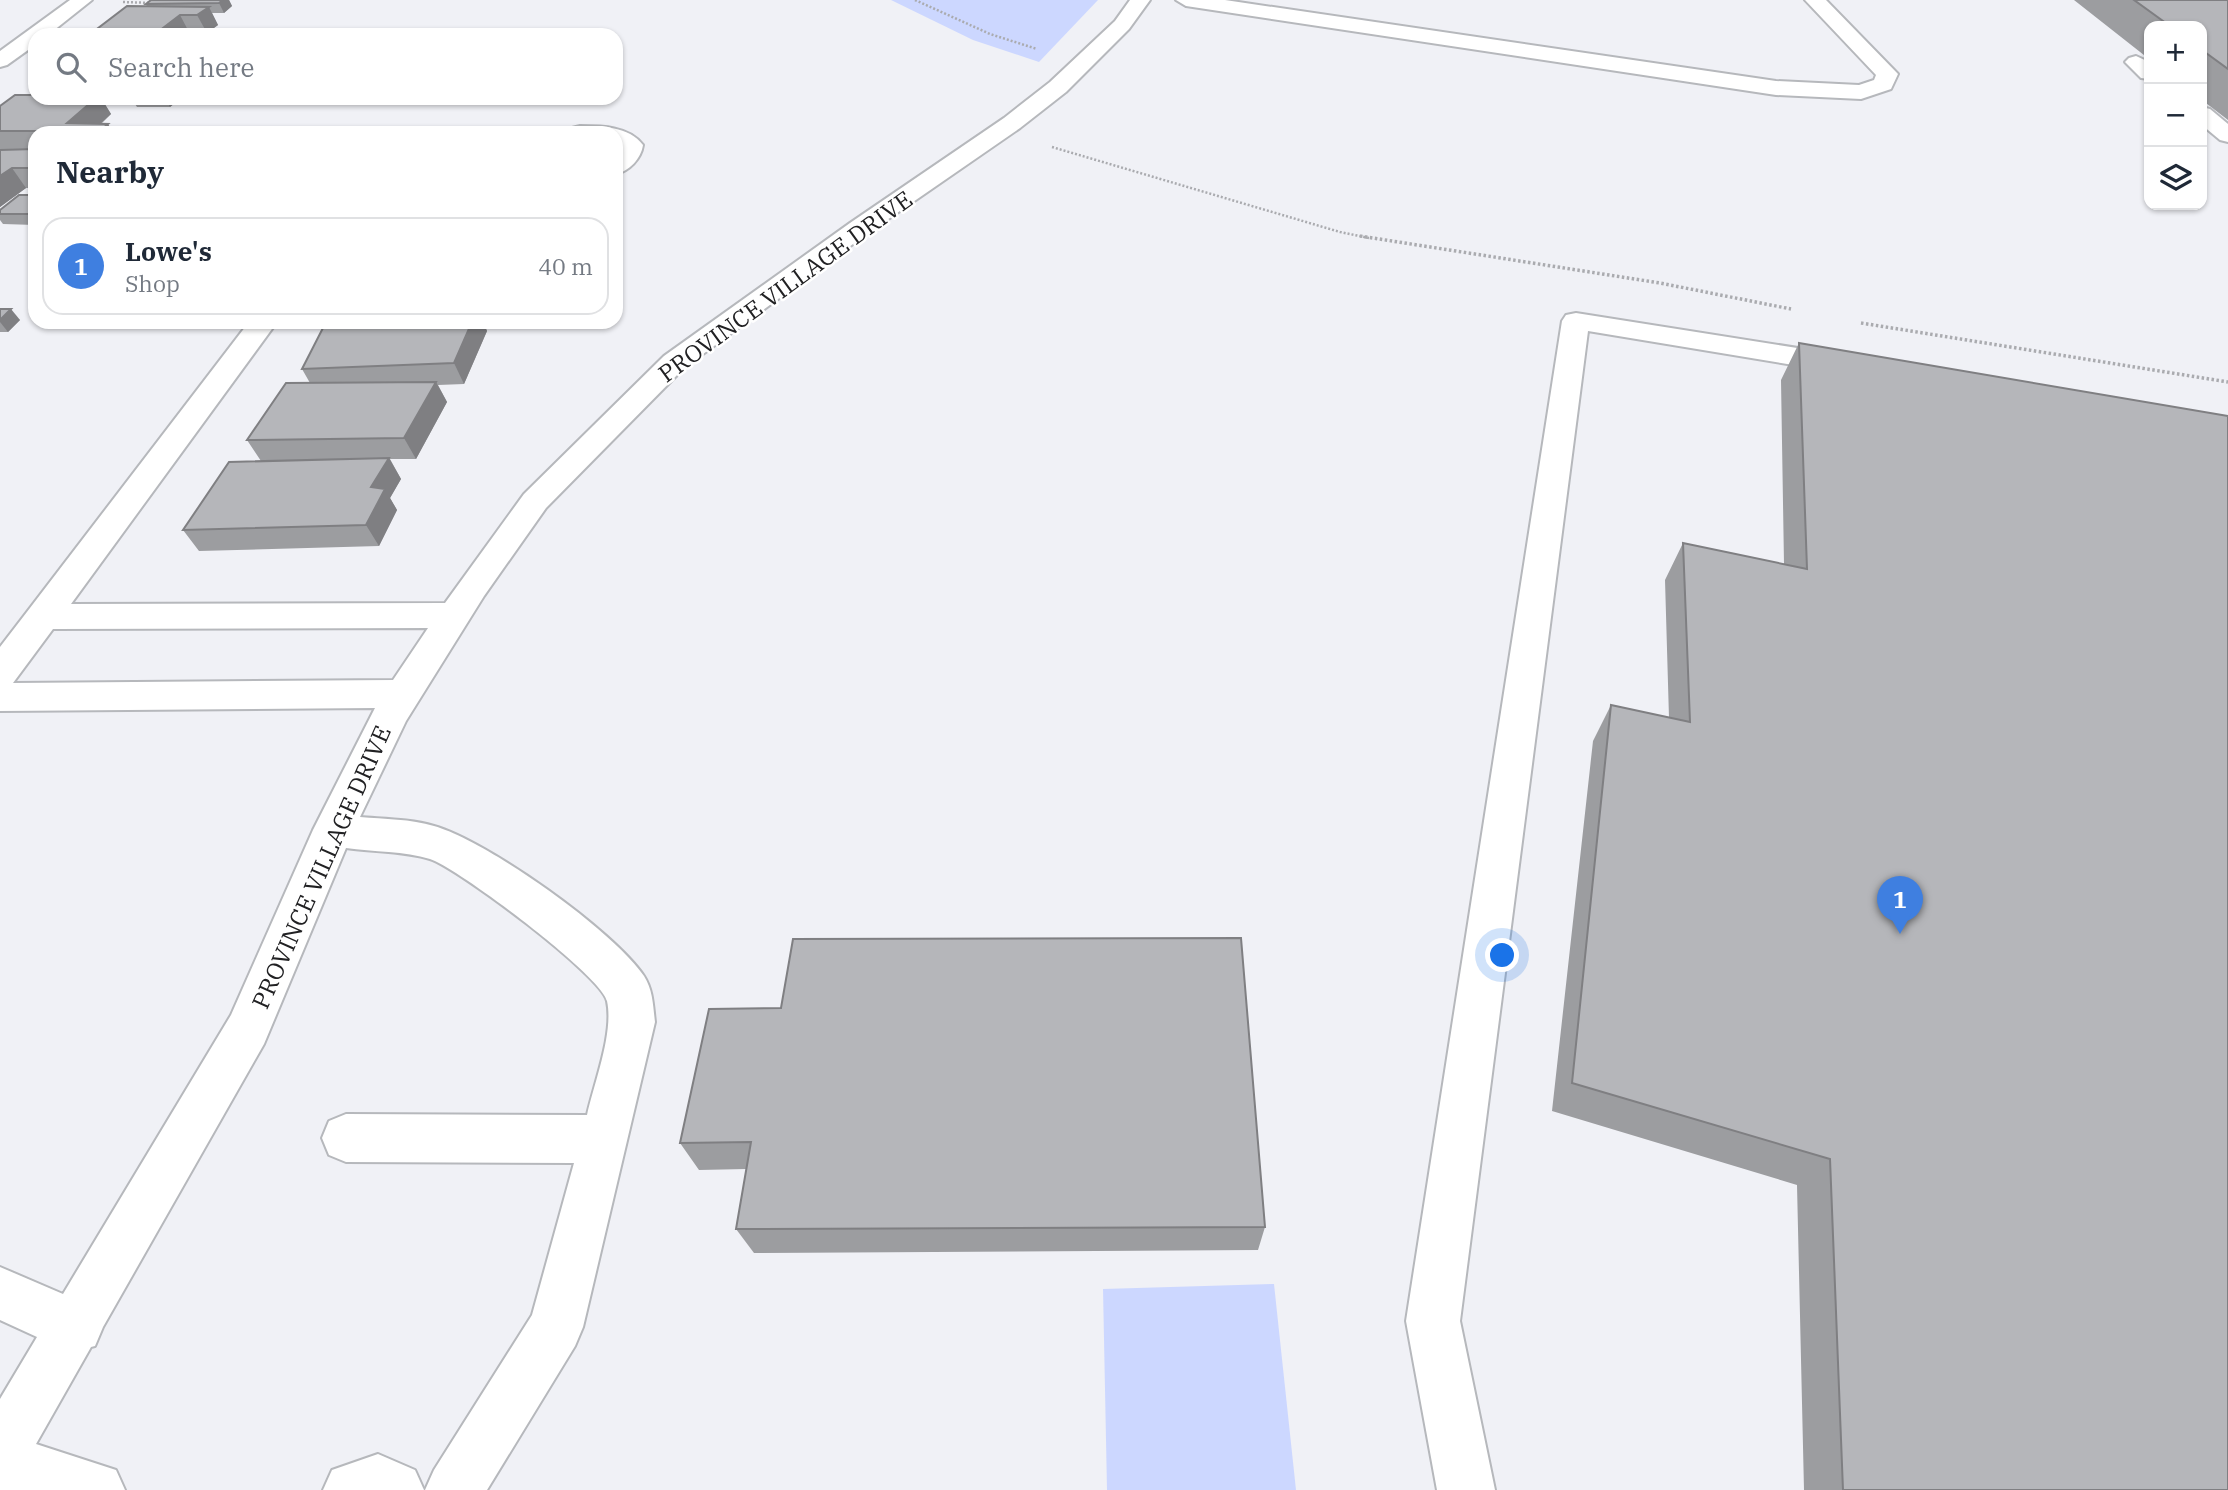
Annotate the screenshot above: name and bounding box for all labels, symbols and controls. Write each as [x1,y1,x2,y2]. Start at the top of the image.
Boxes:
map controls [2144,21,2207,210]
button: + [2144,21,2207,84]
search box [28,28,623,105]
icon: search [52,48,90,86]
text: Search here [108,50,254,84]
button: − [2144,84,2207,147]
button: layers [2144,147,2207,210]
text: Nearby [56,152,164,191]
street label: PROVINCE VILLAGE DRIVE [651,183,919,389]
text: Lowe's [125,234,212,268]
text: 1 [74,251,88,281]
text: 40 m [538,251,593,281]
text: Shop [125,268,180,298]
street label: PROVINCE VILLAGE DRIVE [244,720,398,1014]
pin: 1 [1877,876,1923,934]
your location [1485,938,1519,972]

